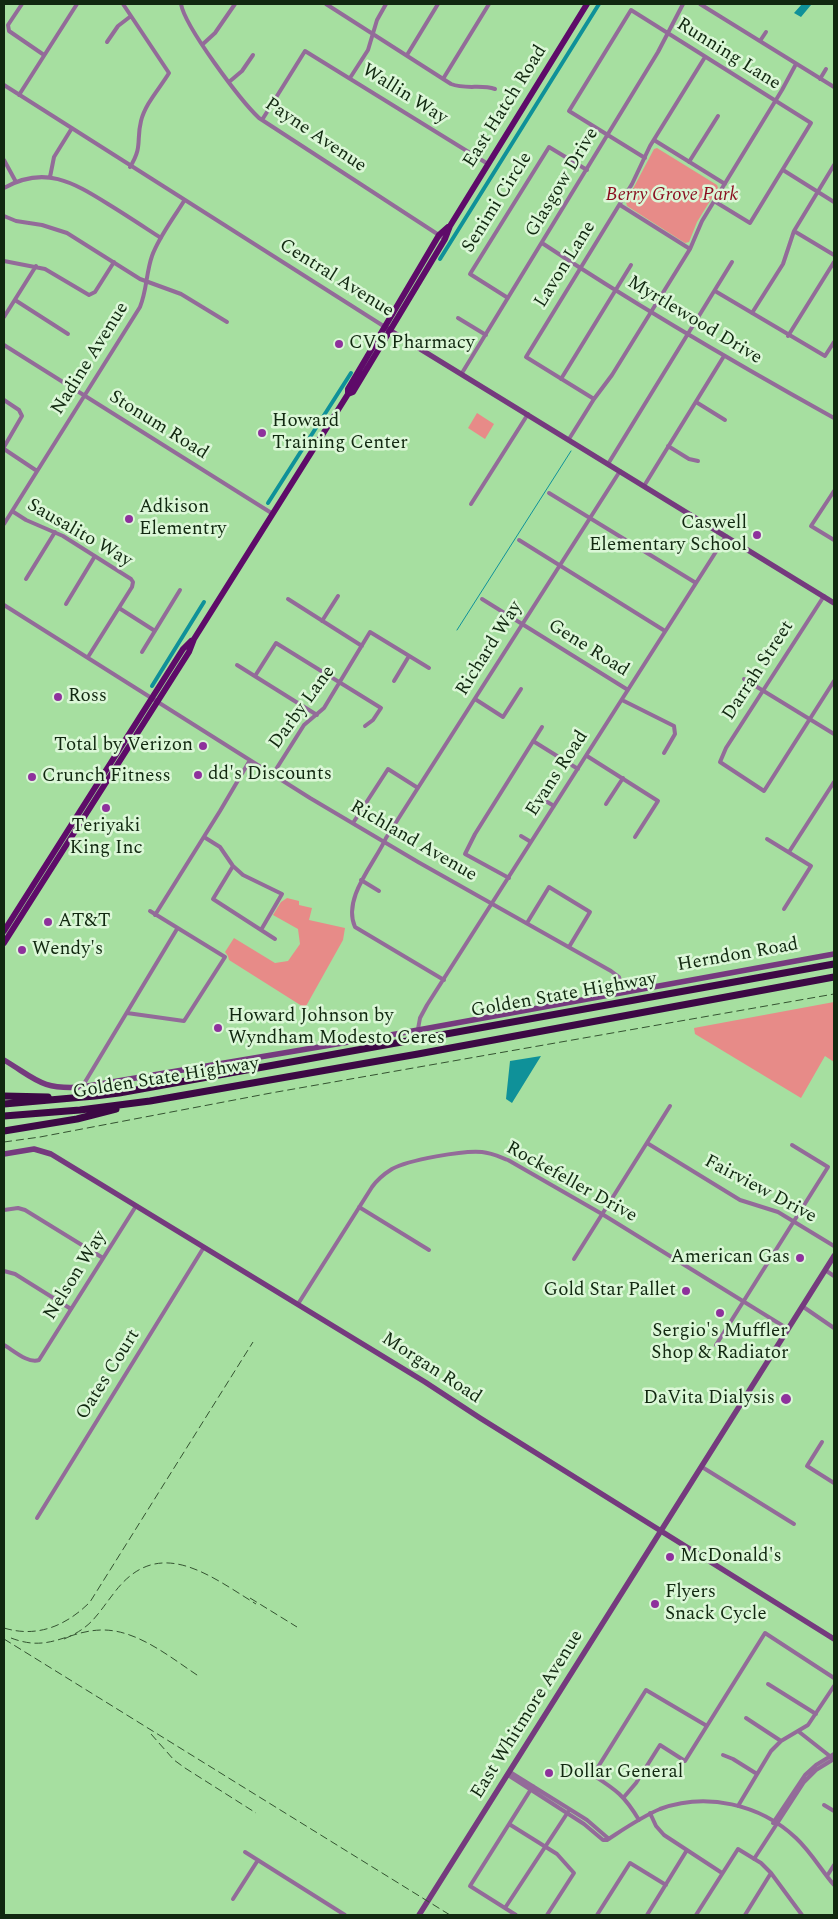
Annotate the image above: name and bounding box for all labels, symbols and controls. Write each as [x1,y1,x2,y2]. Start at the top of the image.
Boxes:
street label: Running Lane [672,14,784,96]
street label: East Hatch Road [459,41,553,173]
street label: Wallin Way [357,60,451,130]
street label: Payne Avenue [260,94,370,178]
street label: Glasgow Drive [521,124,605,242]
street label: Senimi Circle [458,148,538,258]
park label: Berry Grove Park [606,185,738,207]
street label: Lavon Lane [530,217,602,313]
street label: Central Avenue [274,235,398,323]
street label: Myrtlewood Drive [622,272,766,370]
street label: Nadine Avenue [47,298,135,420]
place label: CVS Pharmacy [349,333,475,355]
marker: CVS Pharmacy [333,338,345,350]
street label: Stonum Road [104,386,212,466]
place label: Howard Training Center [272,411,408,455]
marker: Howard Training Center [256,427,268,439]
street label: Sausalito Way [22,495,136,573]
place label: Adkison Elementry [139,497,226,541]
marker: Adkison Elementry [123,513,135,525]
place label: Caswell Elementary School [589,513,747,557]
marker: Caswell Elementary School [751,529,763,541]
street label: Richard Way [452,597,528,701]
street label: Gene Road [543,615,633,683]
street label: Darrah Street [718,617,800,725]
street label: Darby Lane [265,662,341,754]
place label: Ross [68,686,107,708]
marker: Ross [52,691,64,703]
street label: Evans Road [522,727,594,821]
place label: Total by Verizon [54,735,193,757]
marker: Total by Verizon [197,740,209,752]
place label: dd's Discounts [208,764,332,786]
place label: Crunch Fitness [42,766,171,788]
marker: dd's Discounts [192,769,204,781]
marker: Crunch Fitness [26,771,38,783]
street label: Richland Avenue [346,796,480,888]
marker: Teriyaki King Inc [100,802,112,814]
place label: Teriyaki King Inc [69,816,143,860]
place label: AT&T [58,911,110,933]
marker: AT&T [42,916,54,928]
street label: Herndon Road [676,934,800,978]
place label: Wendy's [32,939,103,961]
marker: Wendy's [16,944,28,956]
street label: Golden State Highway [469,968,659,1024]
place label: Howard Johnson by Wyndham Modesto Ceres [228,1006,445,1050]
marker: Howard Johnson by Wyndham Modesto Ceres [212,1022,224,1034]
street label: Golden State Highway [71,1053,261,1105]
street label: Rockefeller Drive [501,1138,641,1228]
street label: Fairview Drive [700,1151,820,1229]
street label: Nelson Way [40,1227,112,1325]
place label: American Gas [670,1247,790,1269]
marker: American Gas [794,1252,806,1264]
place label: Gold Star Pallet [544,1280,676,1302]
marker: Gold Star Pallet [680,1285,692,1297]
marker: Sergio's Muffler Shop & Radiator [714,1307,726,1319]
place label: Sergio's Muffler Shop & Radiator [651,1321,789,1365]
street label: Oates Court [72,1326,146,1424]
street label: Morgan Road [377,1328,485,1410]
place label: DaVita Dialysis [643,1388,775,1410]
marker: DaVita Dialysis [779,1392,793,1406]
place label: McDonald's [680,1546,782,1568]
marker: McDonald's [664,1551,676,1563]
place label: Flyers Snack Cycle [665,1582,767,1626]
marker: Flyers Snack Cycle [649,1598,661,1610]
street label: East Whitmore Avenue [467,1627,589,1803]
place label: Dollar General [559,1762,683,1784]
marker: Dollar General [543,1767,555,1779]

